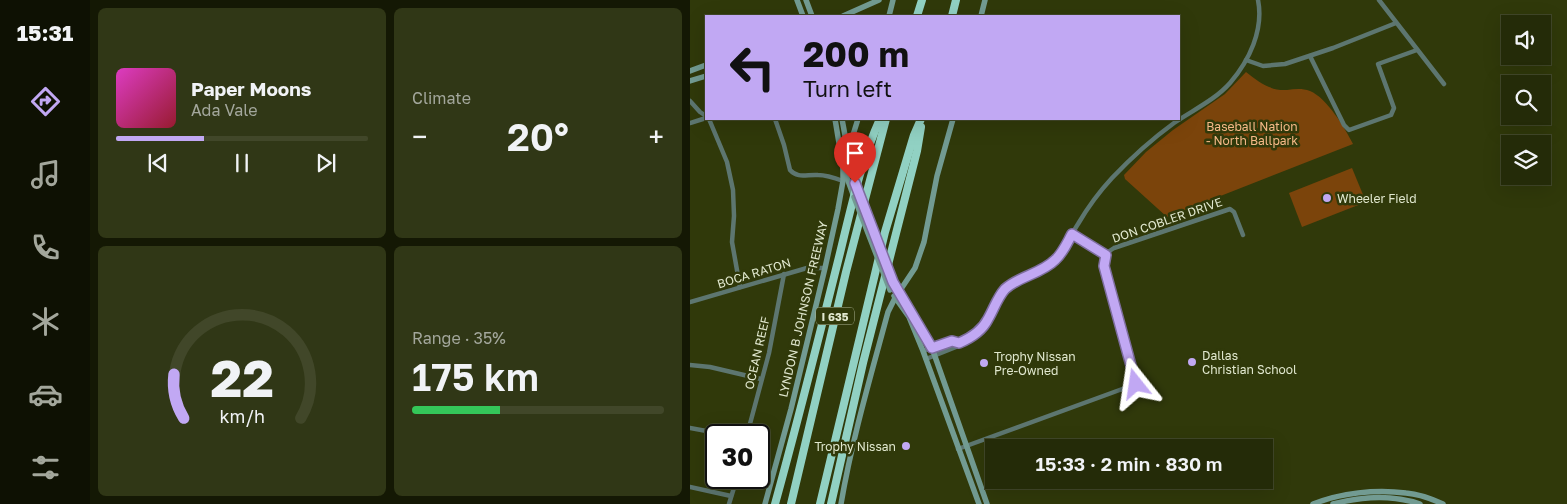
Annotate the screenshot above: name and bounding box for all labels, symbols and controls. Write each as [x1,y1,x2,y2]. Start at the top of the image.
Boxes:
map controls [1501,15,1551,185]
button: sound [1501,15,1551,65]
text: 15:31 [17,19,73,46]
text: 200 m [803,33,909,75]
icon: left [720,35,785,100]
text: Turn left [803,75,892,102]
button: search [1501,75,1551,125]
text: Paper Moons [191,77,311,100]
icon: directions [28,84,63,119]
text: Climate [412,88,471,108]
text: Ada Vale [191,100,257,120]
text: 20° [507,114,569,159]
park label: Baseball Nation - North Ballpark [1206,119,1298,148]
text: − [412,120,427,153]
text: + [649,120,664,153]
pin [834,132,876,183]
button: layers [1501,135,1551,185]
icon: arrive [841,139,869,167]
icon: previous [144,149,172,177]
icon: pause [228,149,256,177]
icon: next [312,149,340,177]
icon: music [28,157,63,192]
place label: Wheeler Field [1337,191,1417,206]
marker: Wheeler Field [1321,192,1333,204]
street label: DON COBLER DRIVE [1110,194,1224,246]
street label: LYNDON B JOHNSON FREEWAY [775,219,831,399]
icon: phone [28,230,63,265]
street label: BOCA RATON [715,255,793,291]
icon: climate [28,304,63,339]
road number: I 635 [816,308,854,324]
street label: OCEAN REEF [741,315,773,391]
text: Range · 35% [412,328,506,348]
text: 22 [210,346,274,408]
place label: Dallas Christian School [1202,348,1297,377]
place label: Trophy Nissan Pre-Owned [994,349,1076,378]
text: 175 km [412,354,539,399]
marker: Dallas Christian School [1186,356,1198,368]
marker: Trophy Nissan Pre-Owned [978,357,990,369]
position arrow [1109,357,1161,409]
icon: car [28,377,63,412]
text: km/h [219,405,265,427]
speed limit sign: 30 [705,424,770,489]
place label: Trophy Nissan [814,439,896,454]
marker: Trophy Nissan [900,440,912,452]
icon: filters [28,450,63,485]
text: 15:33 · 2 min · 830 m [1036,452,1222,475]

